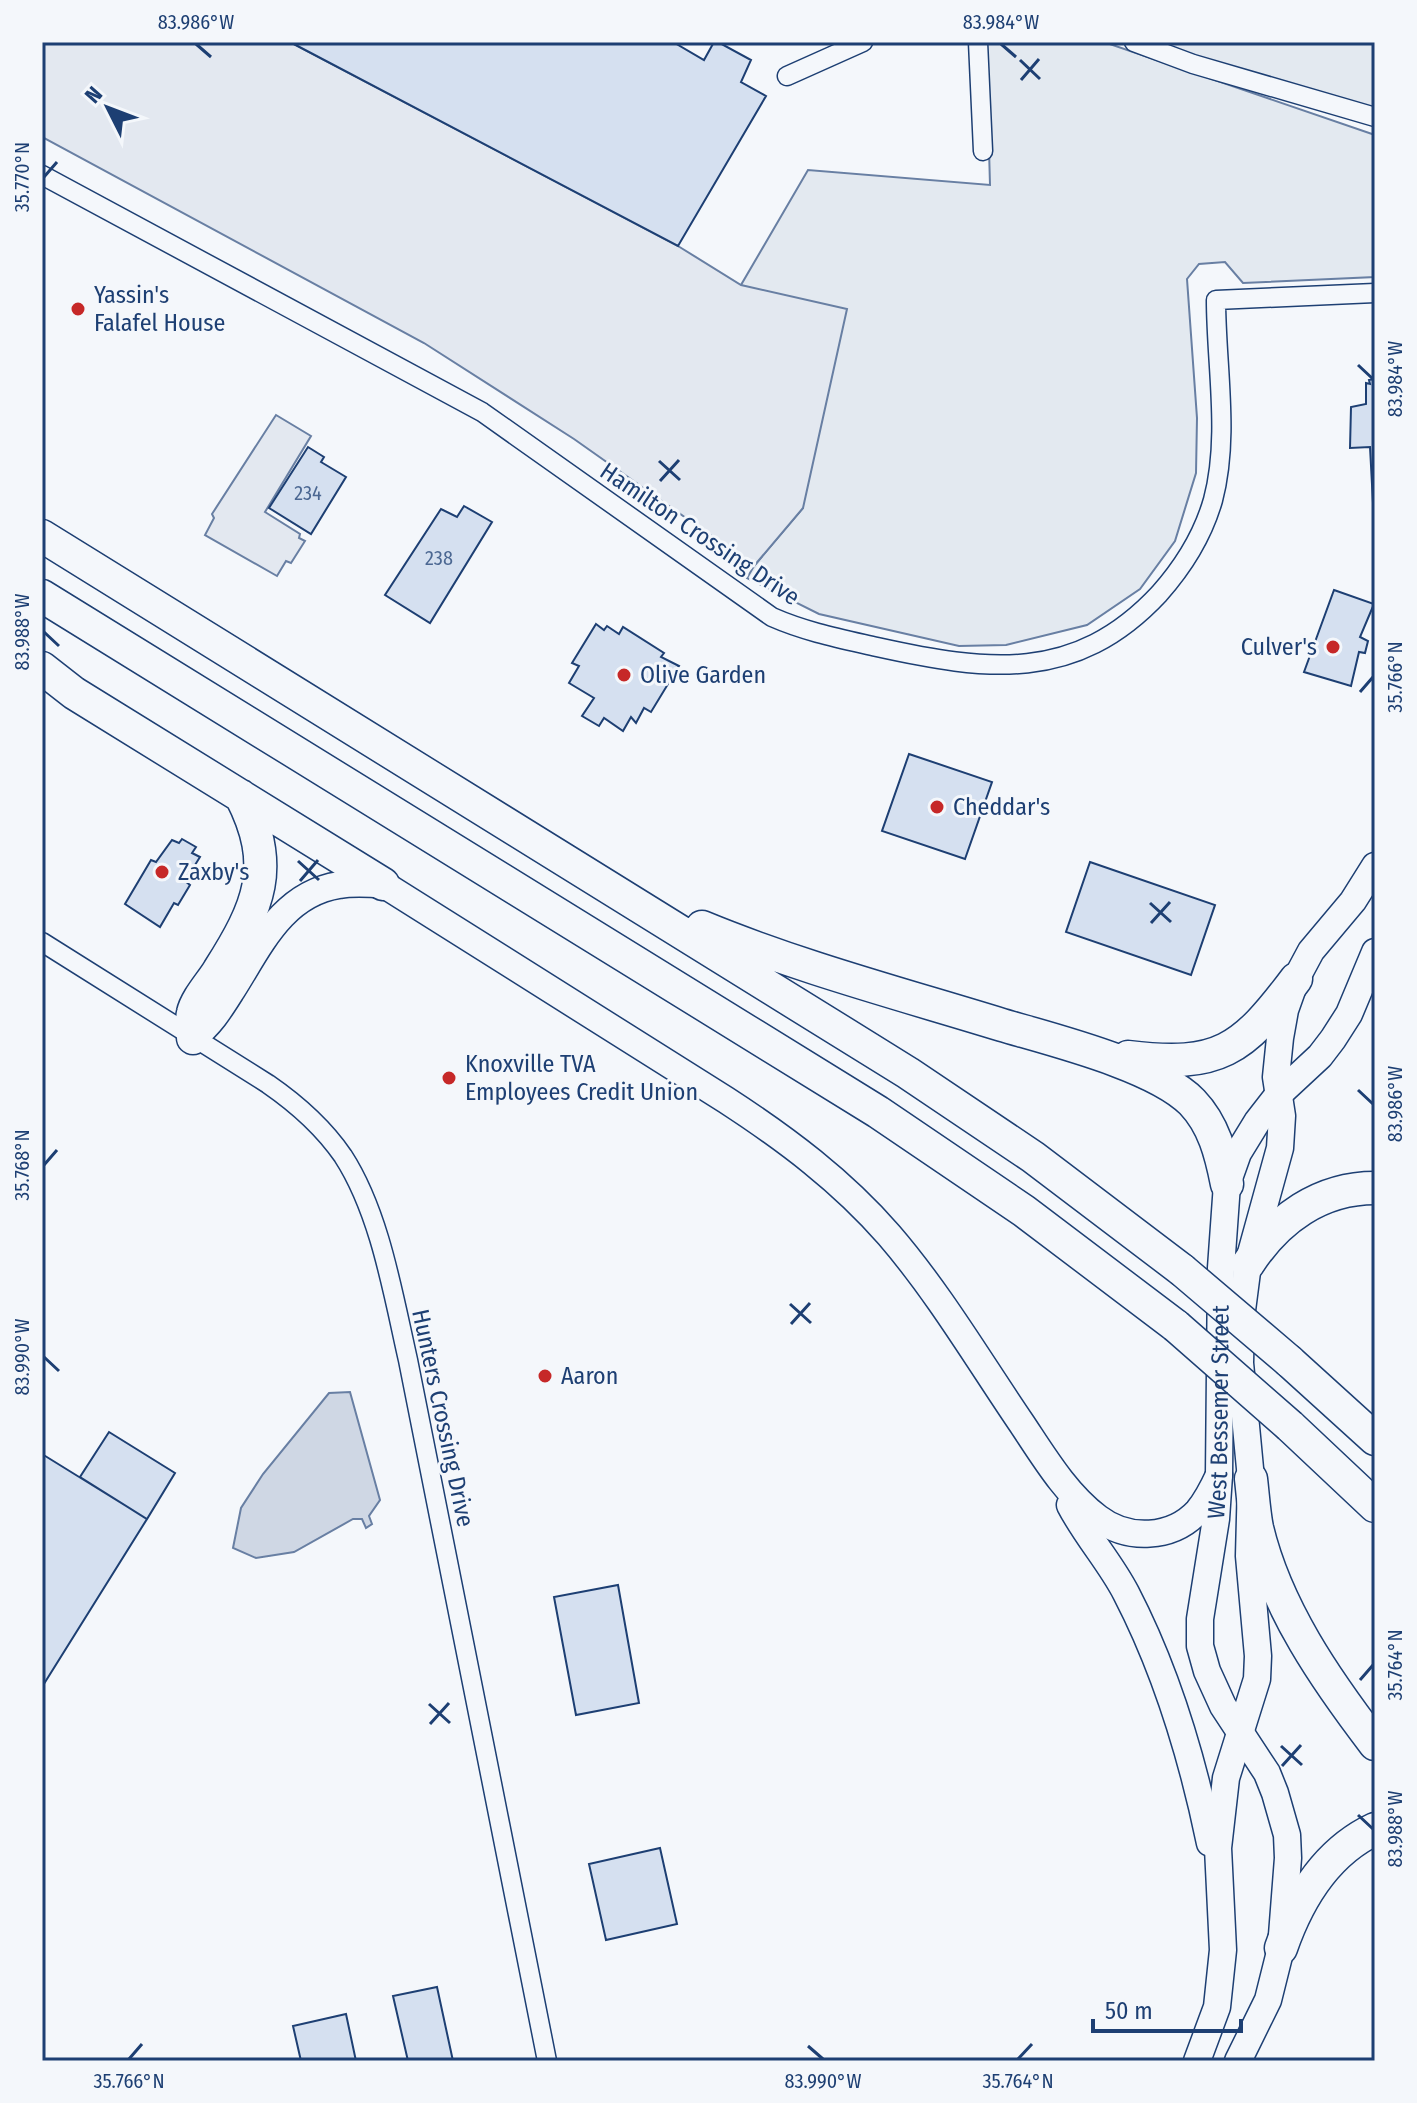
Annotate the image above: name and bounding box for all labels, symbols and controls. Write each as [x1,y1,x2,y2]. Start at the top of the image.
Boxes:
text: 83.986°W [158,10,234,34]
text: 83.984°W [963,10,1039,34]
north arrow [68,68,148,148]
text: N [79,81,108,109]
text: 35.770°N [10,142,34,212]
place label: Yassin's Falafel House [94,281,225,337]
marker: Yassin's Falafel House [69,300,87,318]
text: 83.984°W [1383,341,1407,417]
street label: Hamilton Crossing Drive [595,457,805,611]
house number: 234 [294,481,322,505]
house number: 238 [425,546,453,570]
text: 83.988°W [10,594,34,670]
place label: Culver's [1241,633,1317,661]
marker: Culver's [1324,638,1342,656]
text: 35.766°N [1383,641,1407,713]
place label: Olive Garden [640,661,766,689]
marker: Olive Garden [615,666,633,684]
place label: Cheddar's [953,793,1050,821]
marker: Cheddar's [928,798,946,816]
place label: Zaxby's [178,858,249,886]
marker: Zaxby's [153,863,171,881]
place label: Knoxville TVA Employees Credit Union [465,1050,698,1106]
text: 83.986°W [1383,1066,1407,1142]
marker: Knoxville TVA Employees Credit Union [440,1069,458,1087]
text: 35.768°N [10,1129,34,1201]
street label: West Bessemer Street [1202,1305,1235,1520]
street label: Hunters Crossing Drive [406,1307,480,1529]
text: 83.990°W [10,1318,34,1395]
place label: Aaron [561,1362,618,1390]
marker: Aaron [536,1367,554,1385]
text: 35.764°N [1383,1629,1407,1701]
text: 83.988°W [1383,1791,1407,1867]
scale bar [1093,1983,1241,2033]
text: 50 m [1105,1997,1153,2025]
text: 35.766°N [93,2069,165,2093]
text: 83.990°W [785,2069,862,2093]
text: 35.764°N [982,2069,1054,2093]

